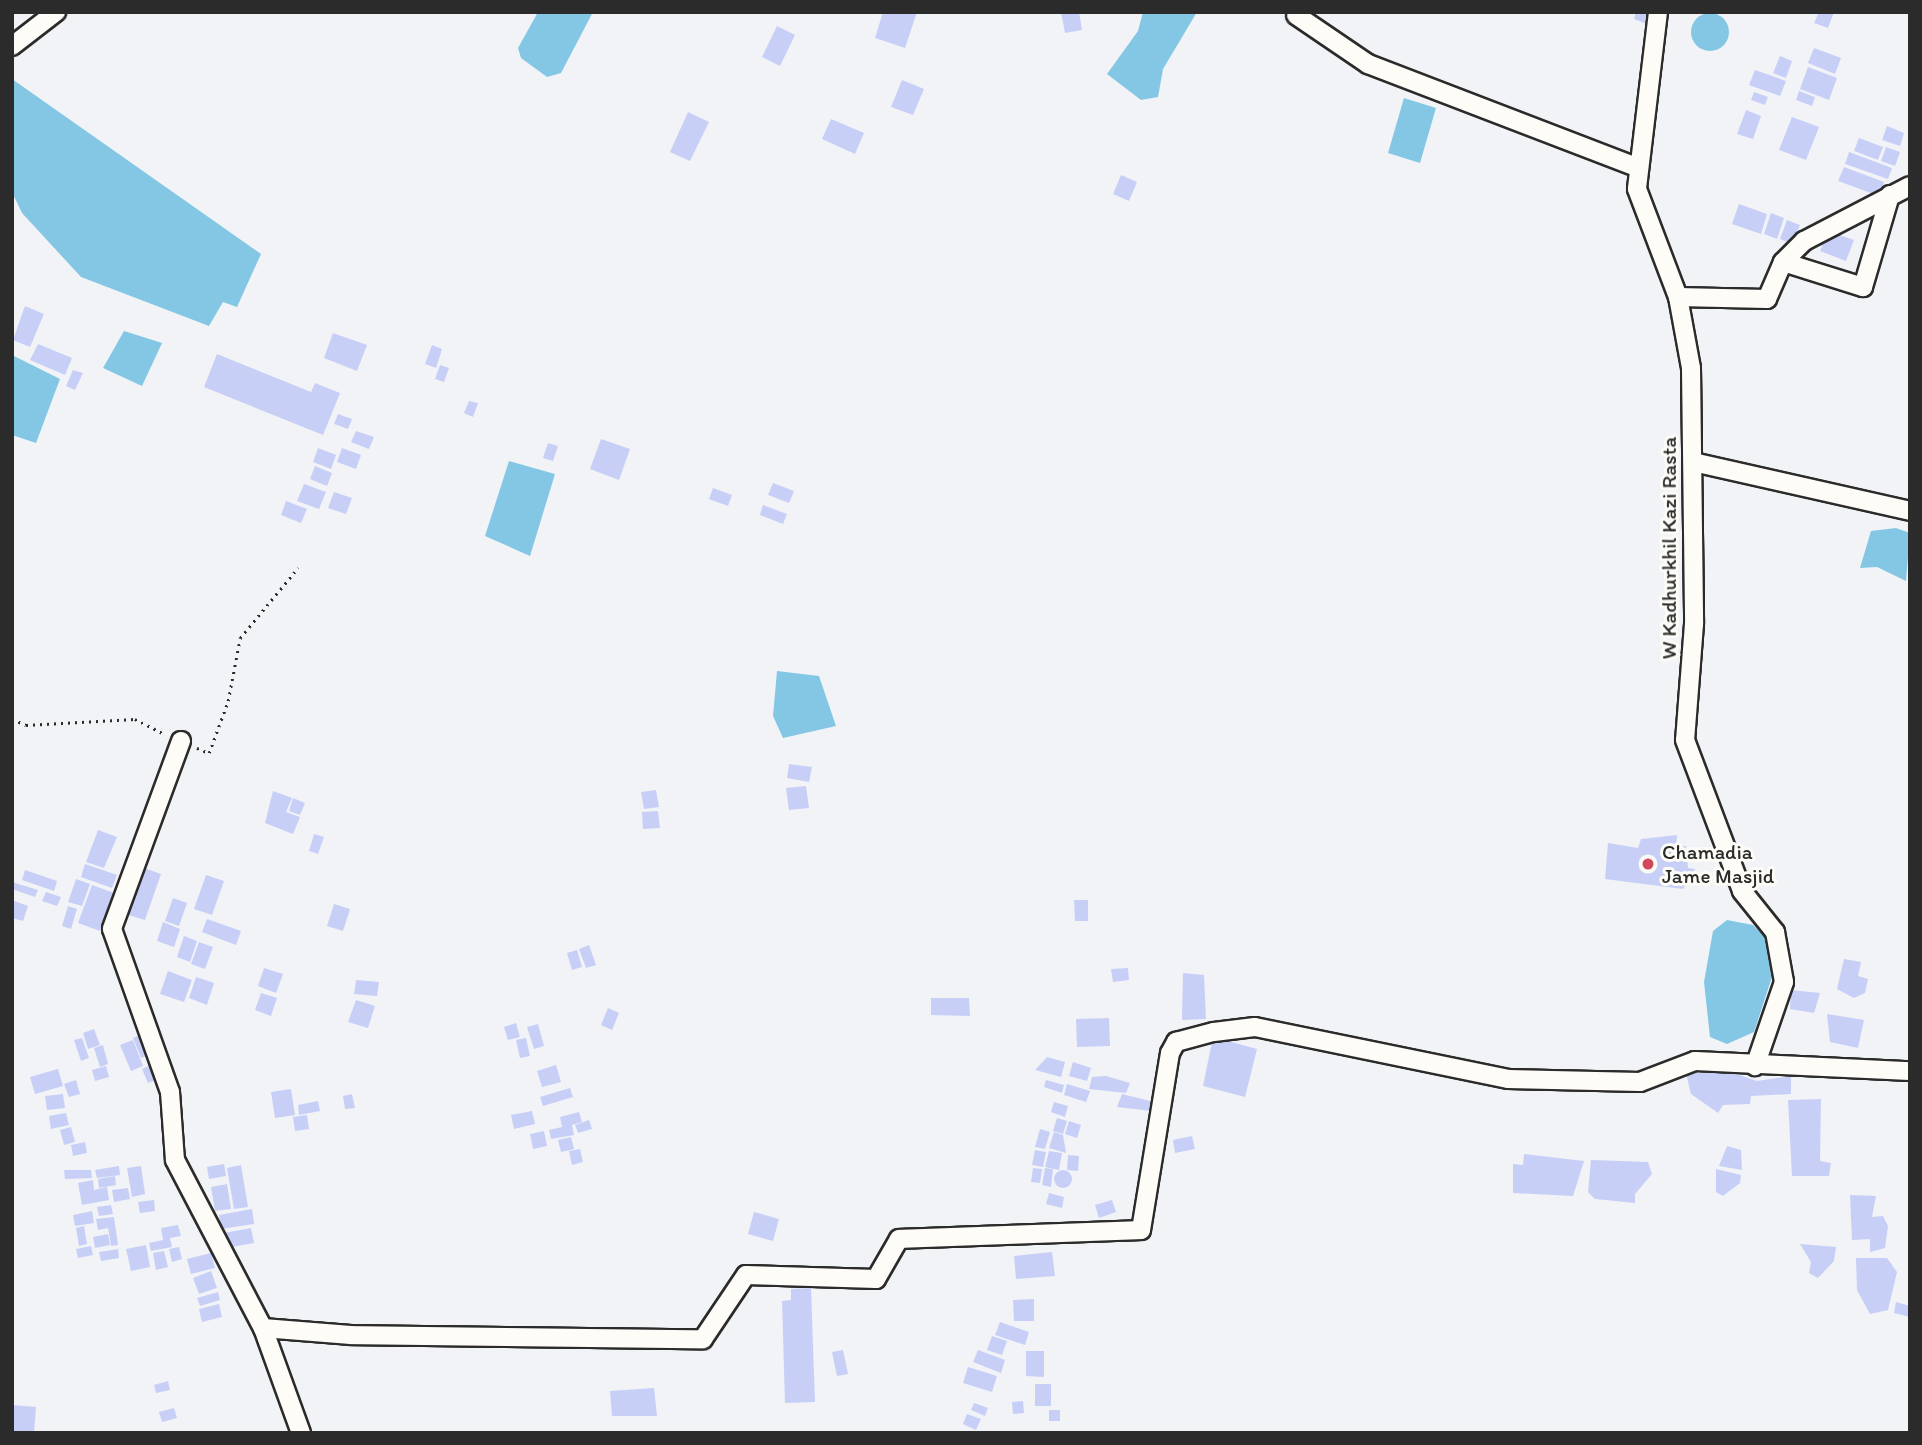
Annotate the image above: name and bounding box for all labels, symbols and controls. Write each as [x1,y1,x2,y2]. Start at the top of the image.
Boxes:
street label: W Kadhurkhil Kazi Rasta [1656,437,1682,659]
place label: Chamadia Jame Masjid [1662,839,1774,889]
marker: Chamadia Jame Masjid [1640,856,1656,872]

